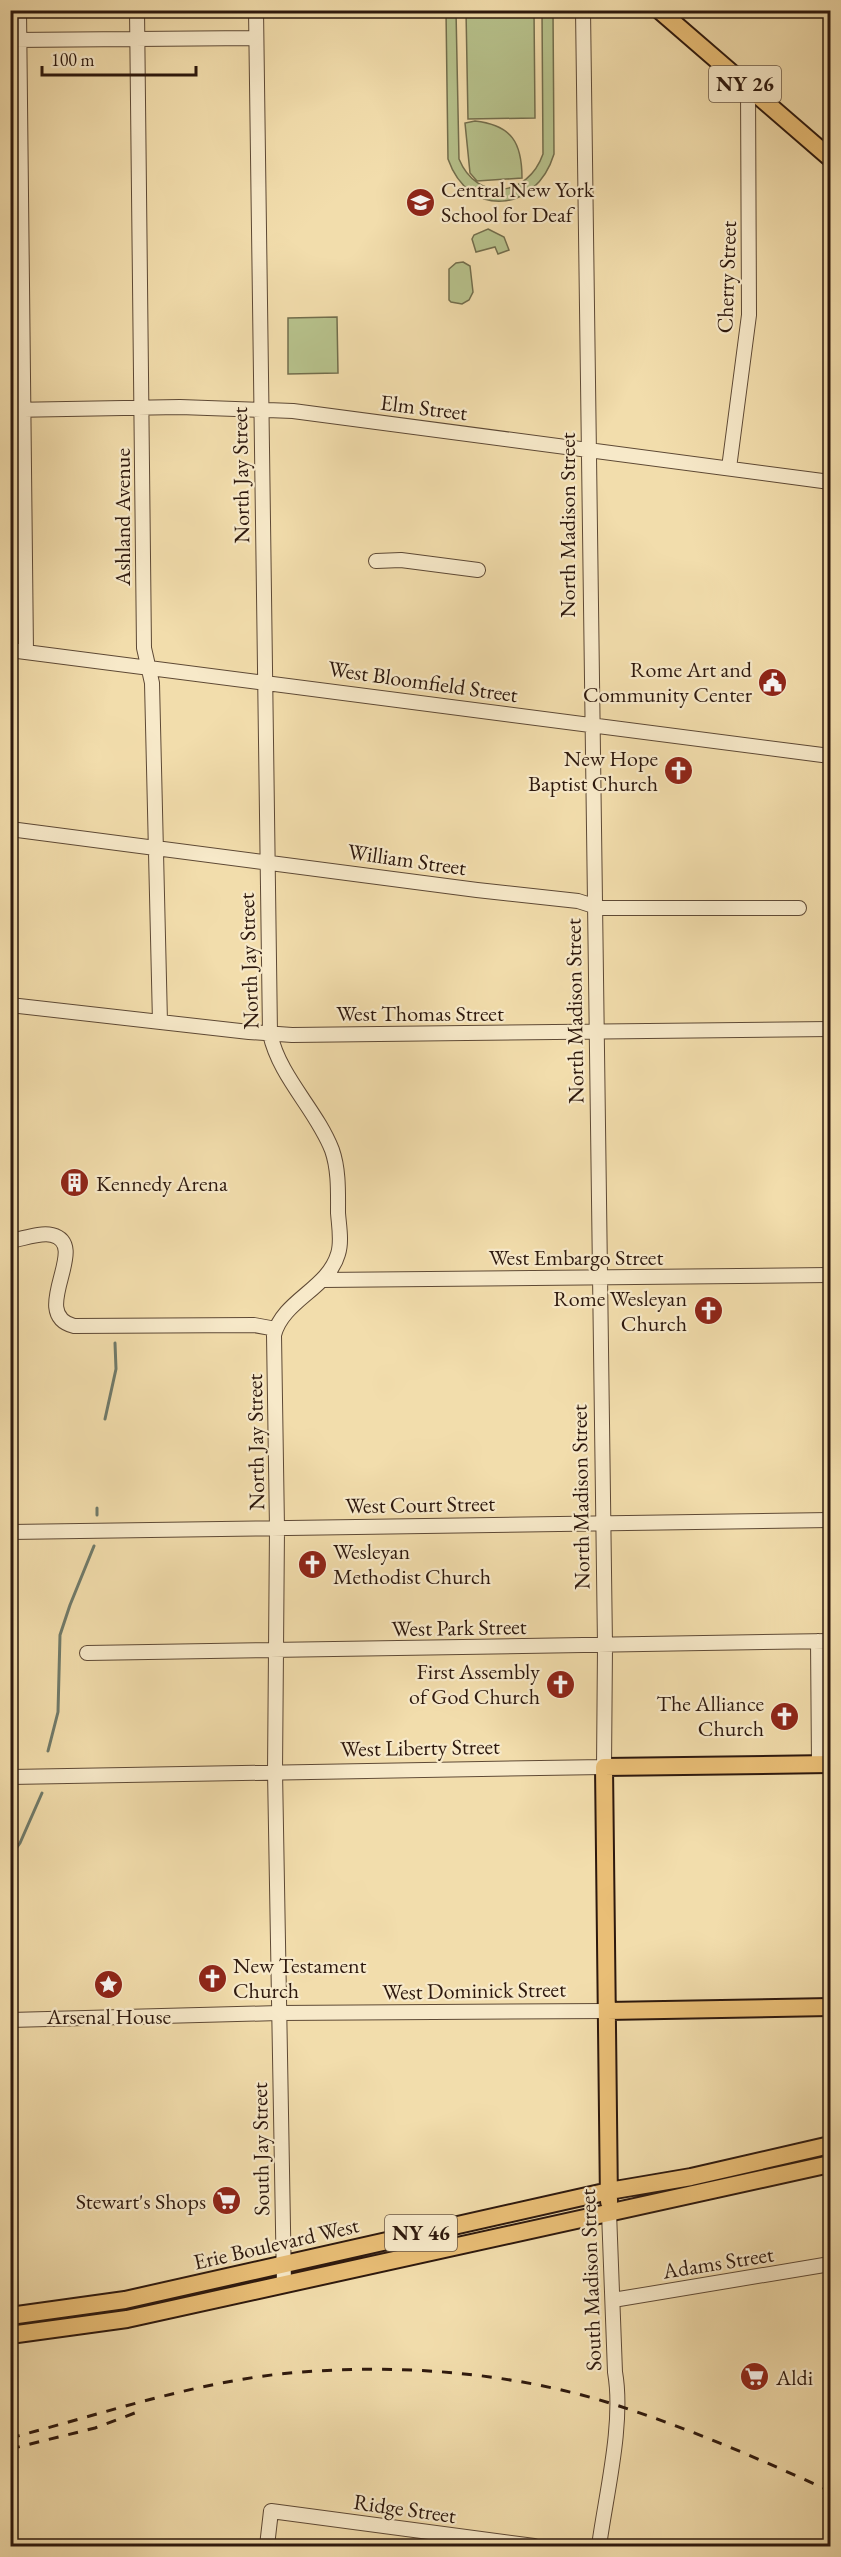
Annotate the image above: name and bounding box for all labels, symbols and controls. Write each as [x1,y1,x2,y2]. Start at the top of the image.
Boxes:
scale bar [42,39,196,77]
text: 100 m [51,48,95,71]
road number: NY 26 [709,66,781,102]
place label: Central New York School for Deaf [441,175,595,229]
school or university icon: Central New York School for Deaf [404,186,436,218]
street label: Cherry Street [710,220,743,334]
street label: Elm Street [379,388,469,427]
street label: North Jay Street [225,406,256,544]
street label: North Madison Street [553,432,582,618]
street label: Ashland Avenue [108,448,137,587]
street label: West Bloomfield Street [326,654,520,709]
place label: Rome Art and Community Center [583,655,753,709]
public building icon: Rome Art and Community Center [757,666,789,698]
place label: New Hope Baptist Church [528,744,658,798]
church icon: New Hope Baptist Church [663,755,695,787]
street label: William Street [346,837,468,882]
street label: North Jay Street [232,892,265,1030]
street label: North Madison Street [558,918,591,1104]
street label: West Thomas Street [336,999,504,1028]
building icon: Kennedy Arena [59,1167,91,1199]
place label: Kennedy Arena [96,1169,228,1198]
street label: West Embargo Street [489,1243,663,1272]
place label: Rome Wesleyan Church [553,1284,687,1338]
church icon: Rome Wesleyan Church [692,1295,724,1327]
street label: North Jay Street [240,1373,271,1511]
street label: North Madison Street [564,1404,597,1590]
street label: West Court Street [345,1489,495,1520]
place label: Wesleyan Methodist Church [333,1537,491,1591]
church icon: Wesleyan Methodist Church [296,1548,328,1580]
street label: West Park Street [391,1612,527,1643]
place label: First Assembly of God Church [409,1657,540,1711]
church icon: First Assembly of God Church [545,1668,577,1700]
place label: The Alliance Church [656,1689,764,1743]
church icon: The Alliance Church [769,1700,801,1732]
street label: West Liberty Street [340,1732,500,1763]
place label: New Testament Church [233,1951,367,2005]
church icon: New Testament Church [196,1962,228,1994]
place icon: Arsenal House [93,1968,125,2000]
street label: West Dominick Street [382,1974,566,2007]
place label: Arsenal House [46,2002,172,2031]
street label: South Jay Street [245,2082,276,2216]
supermarket icon: Stewart's Shops [211,2185,243,2217]
place label: Stewart's Shops [76,2187,206,2216]
street label: South Madison Street [573,2188,608,2372]
street label: Erie Boulevard West [191,2210,362,2277]
road number: NY 46 [385,2215,457,2251]
street label: Adams Street [659,2239,776,2286]
supermarket icon: Aldi [739,2361,771,2393]
place label: Aldi [775,2363,813,2392]
street label: Ridge Street [352,2487,458,2530]

